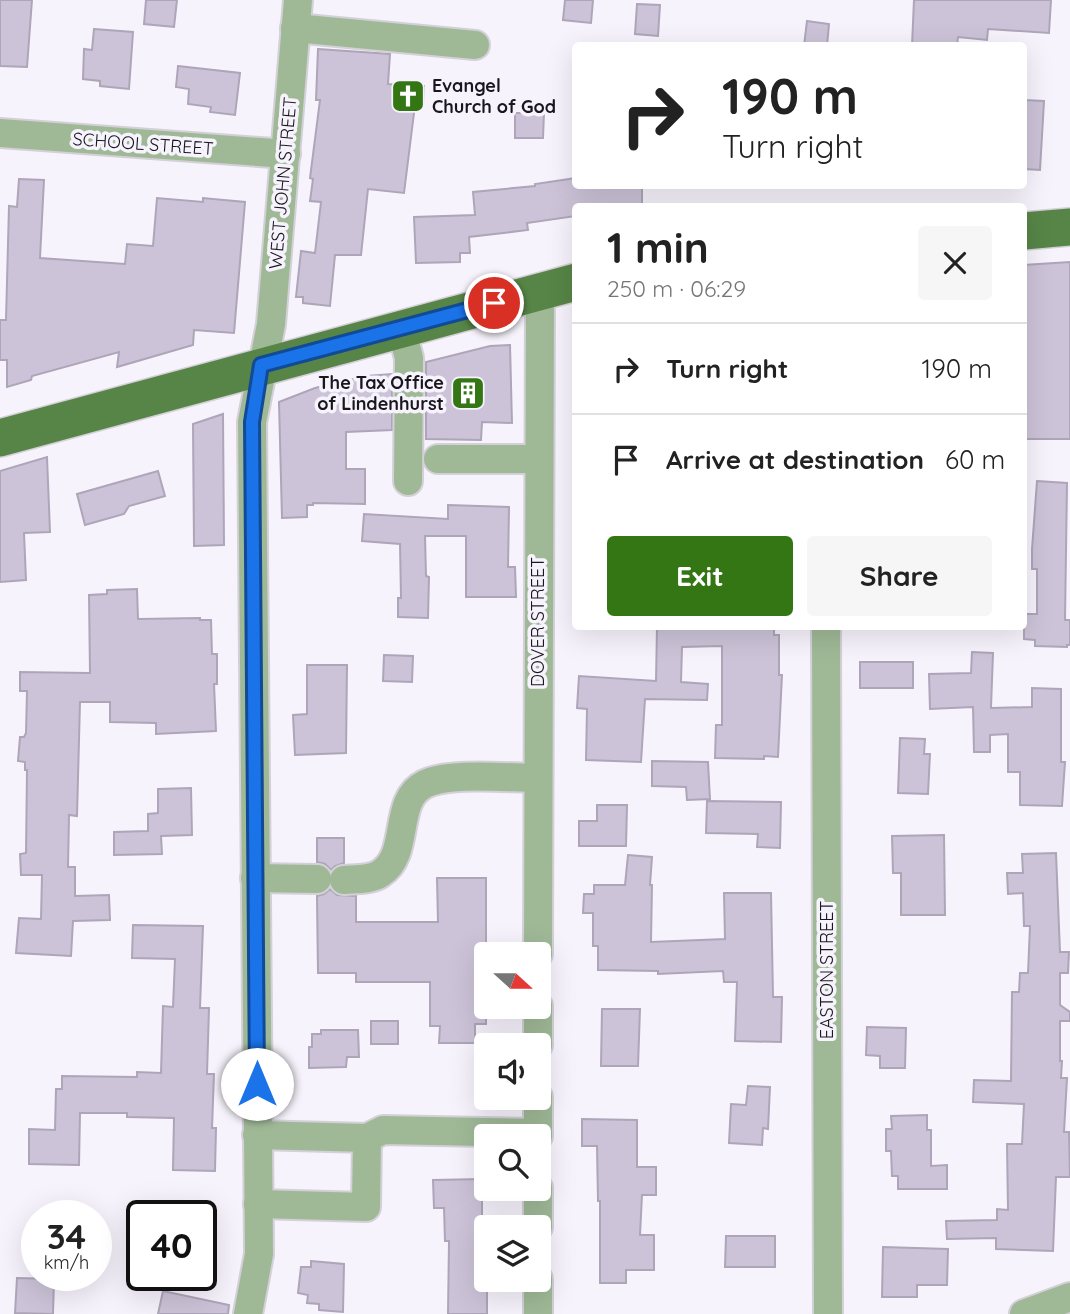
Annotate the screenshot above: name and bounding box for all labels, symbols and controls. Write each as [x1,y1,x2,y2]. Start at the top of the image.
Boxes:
text: 190 m [722,65,858,126]
icon: right [607,70,698,161]
place label: Evangel Church of God [432,74,556,118]
church icon: Evangel Church of God [389,77,427,115]
street label: WEST JOHN STREET [264,96,302,270]
text: Turn right [722,126,863,166]
street label: SCHOOL STREET [72,127,214,160]
text: 1 min [607,221,709,274]
button: close [918,226,992,300]
pin [464,273,524,333]
text: 250 m · 06:29 [607,274,746,303]
icon: arrive [475,284,513,322]
icon: right [607,350,645,388]
text: Turn right [666,352,788,385]
text: 190 m [922,352,992,385]
place label: The Tax Office of Lindenhurst [317,371,444,415]
building icon: The Tax Office of Lindenhurst [449,374,487,412]
icon: arrive [607,441,645,479]
text: Arrive at destination [666,443,924,476]
text: 60 m [945,443,1005,476]
button: Exit [607,536,793,616]
button: Share [807,536,992,616]
street label: DOVER STREET [526,557,549,687]
street label: EASTON STREET [815,901,838,1039]
north arrow [474,942,551,1018]
map controls [474,942,551,1292]
button: sound [474,1033,551,1110]
position arrow [220,1047,294,1121]
button: search [474,1124,551,1201]
speed limit sign: 40 [126,1200,217,1291]
text: 34 [47,1214,86,1258]
button: layers [474,1215,551,1292]
text: km/h [44,1251,89,1274]

